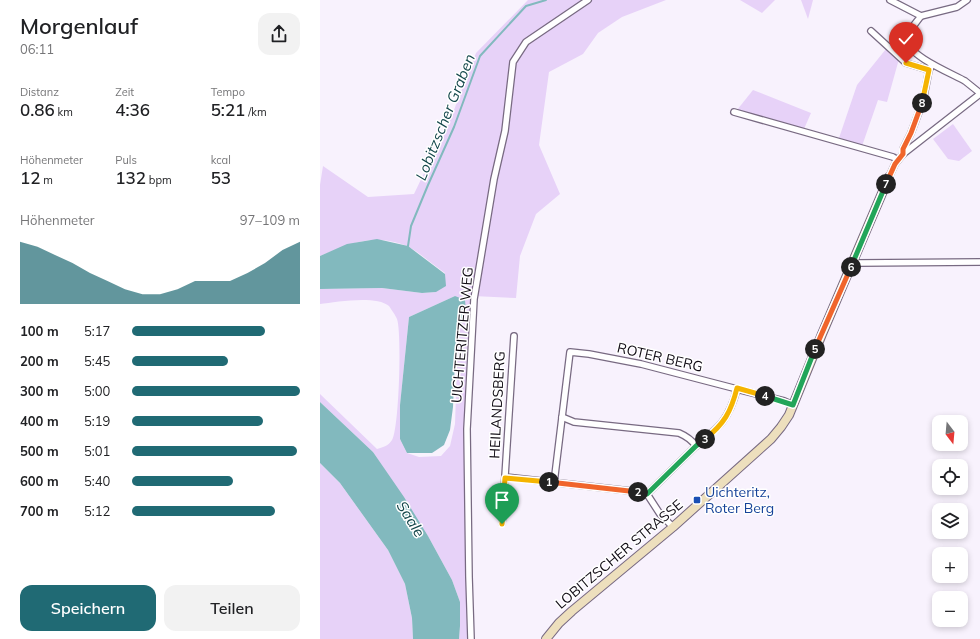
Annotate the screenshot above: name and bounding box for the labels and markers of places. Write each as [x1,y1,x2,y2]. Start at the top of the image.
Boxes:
pin [889,22,923,63]
pin: 8 [912,93,932,113]
pin: 7 [876,174,896,194]
pin: 6 [841,257,861,277]
pin: 5 [805,339,825,359]
pin: 4 [755,386,775,406]
pin: 3 [695,429,715,449]
pin: 1 [539,472,559,492]
pin: 2 [628,482,648,502]
pin [485,483,519,524]
place label: Uichteritz, Roter Berg [705,483,774,517]
marker: Uichteritz, Roter Berg [692,495,702,505]

